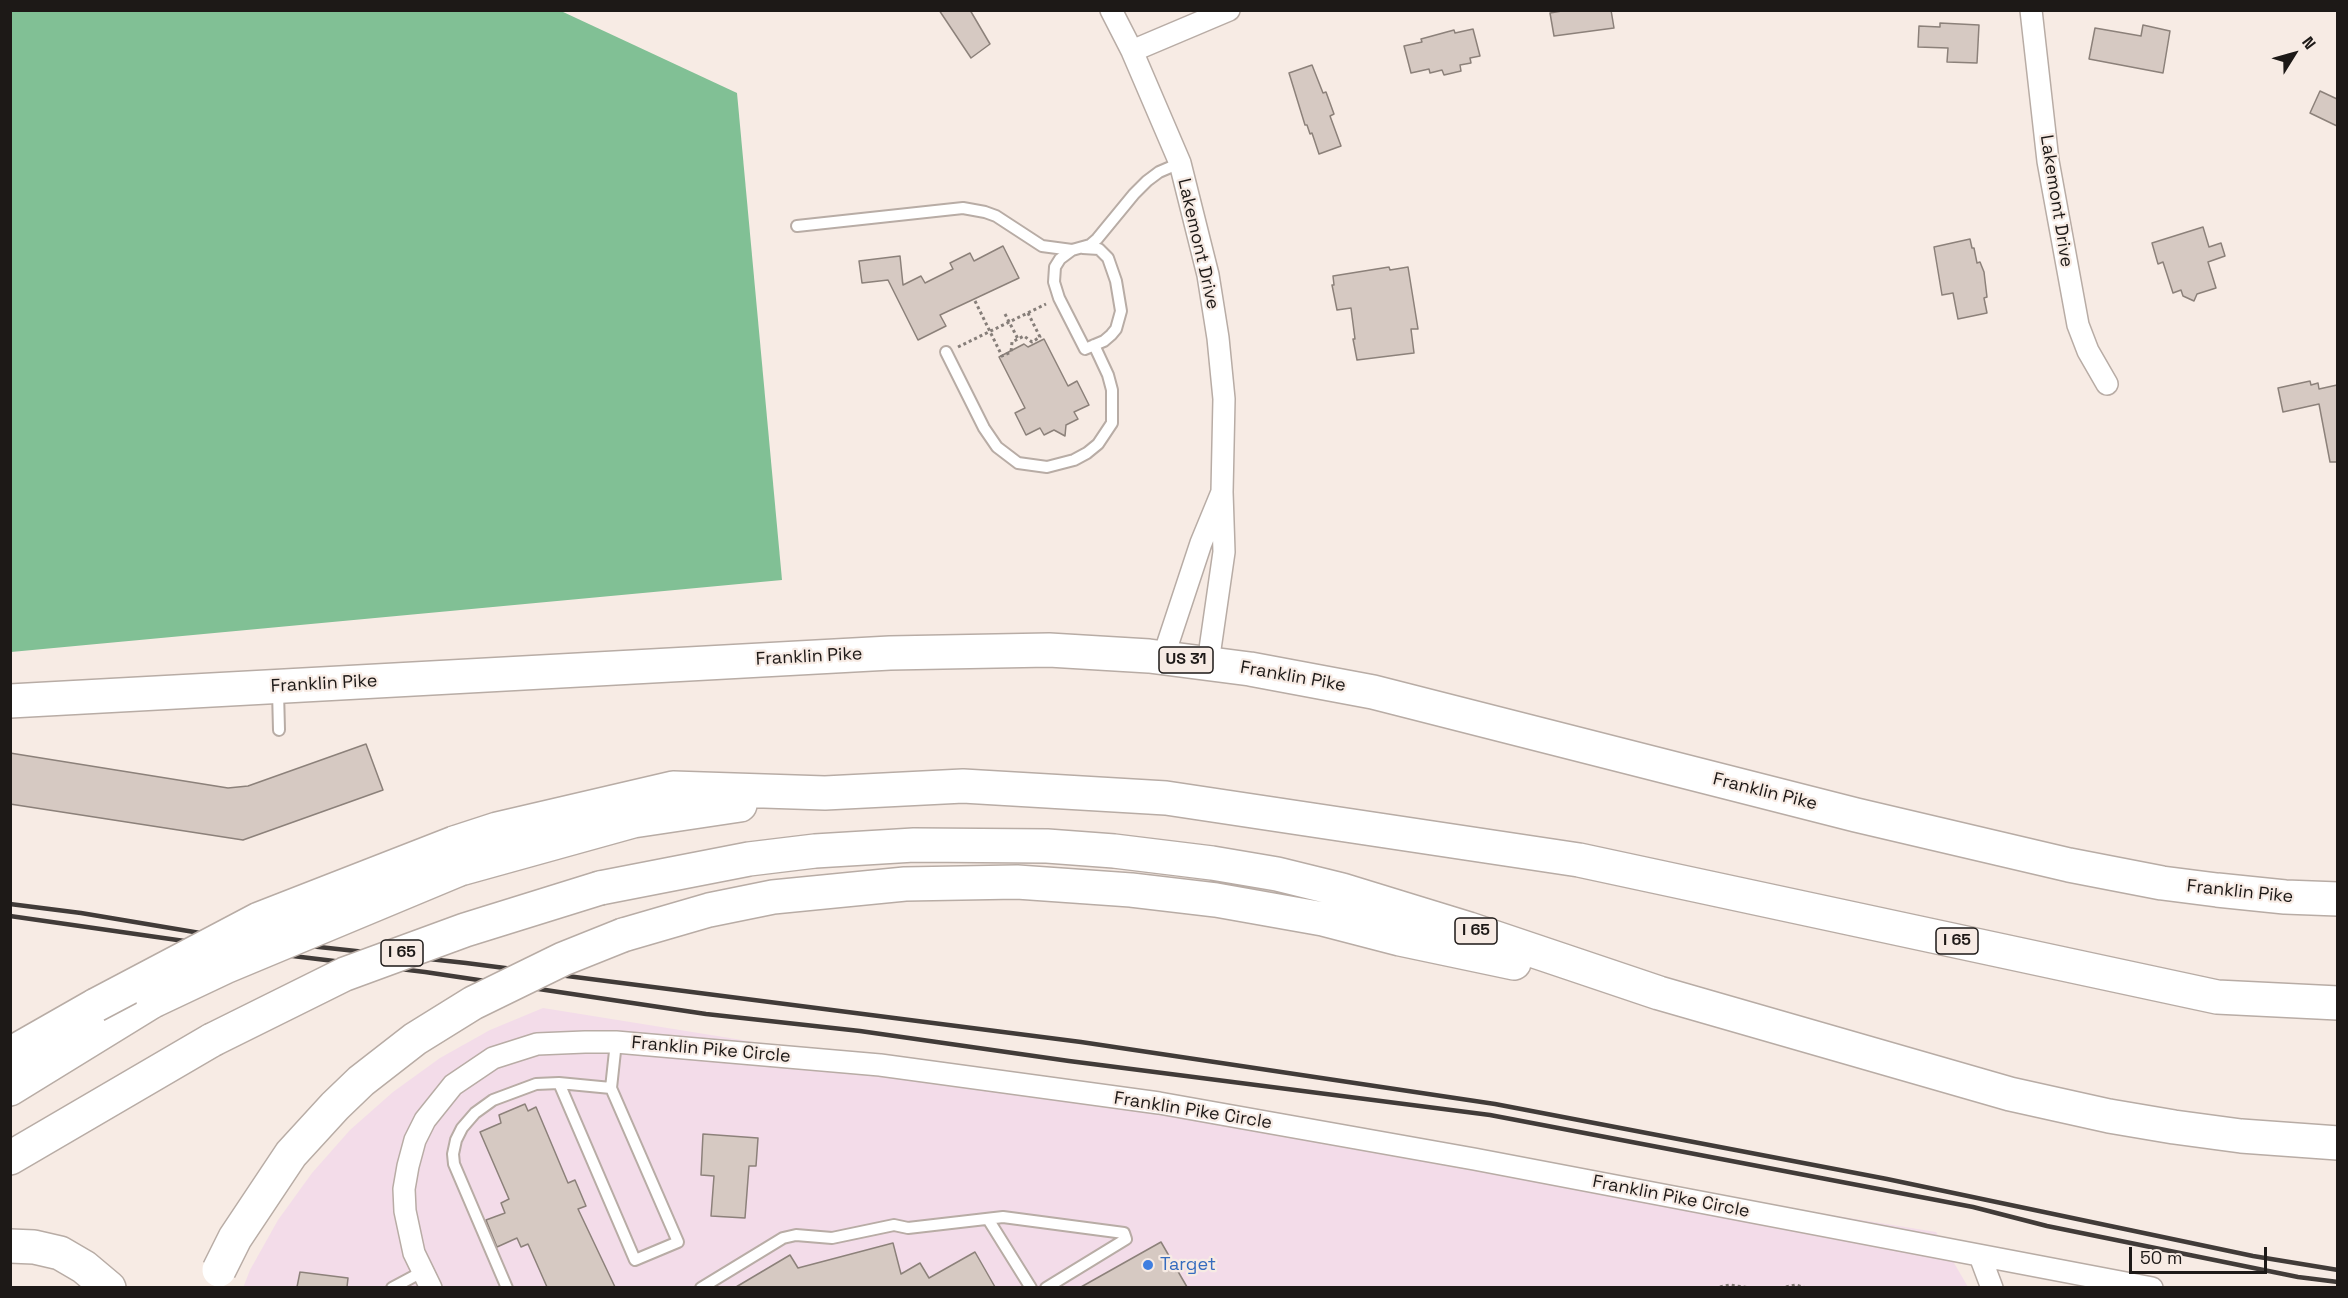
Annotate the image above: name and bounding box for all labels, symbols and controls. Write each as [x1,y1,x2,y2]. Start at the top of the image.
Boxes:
north arrow [2264,24,2324,84]
text: N [2297,32,2320,53]
street label: Lakemont Drive [2035,133,2077,269]
street label: Lakemont Drive [1172,177,1224,311]
street label: Franklin Pike [755,643,863,671]
road number: US 31 [1159,647,1213,673]
street label: Franklin Pike [1239,657,1347,697]
street label: Franklin Pike [270,670,378,698]
street label: Franklin Pike [1711,769,1819,815]
street label: Franklin Pike [2186,876,2294,908]
road number: I 65 [1455,918,1497,944]
road number: I 65 [1936,928,1978,954]
road number: I 65 [381,940,423,966]
street label: Franklin Pike Circle [631,1032,791,1068]
street label: Franklin Pike Circle [1112,1088,1274,1134]
street label: Franklin Pike Circle [1591,1171,1751,1223]
scale bar [2132,1235,2270,1273]
text: 50 m [2140,1246,2182,1269]
place label: Target [1160,1254,1216,1276]
marker: Target [1141,1258,1155,1272]

